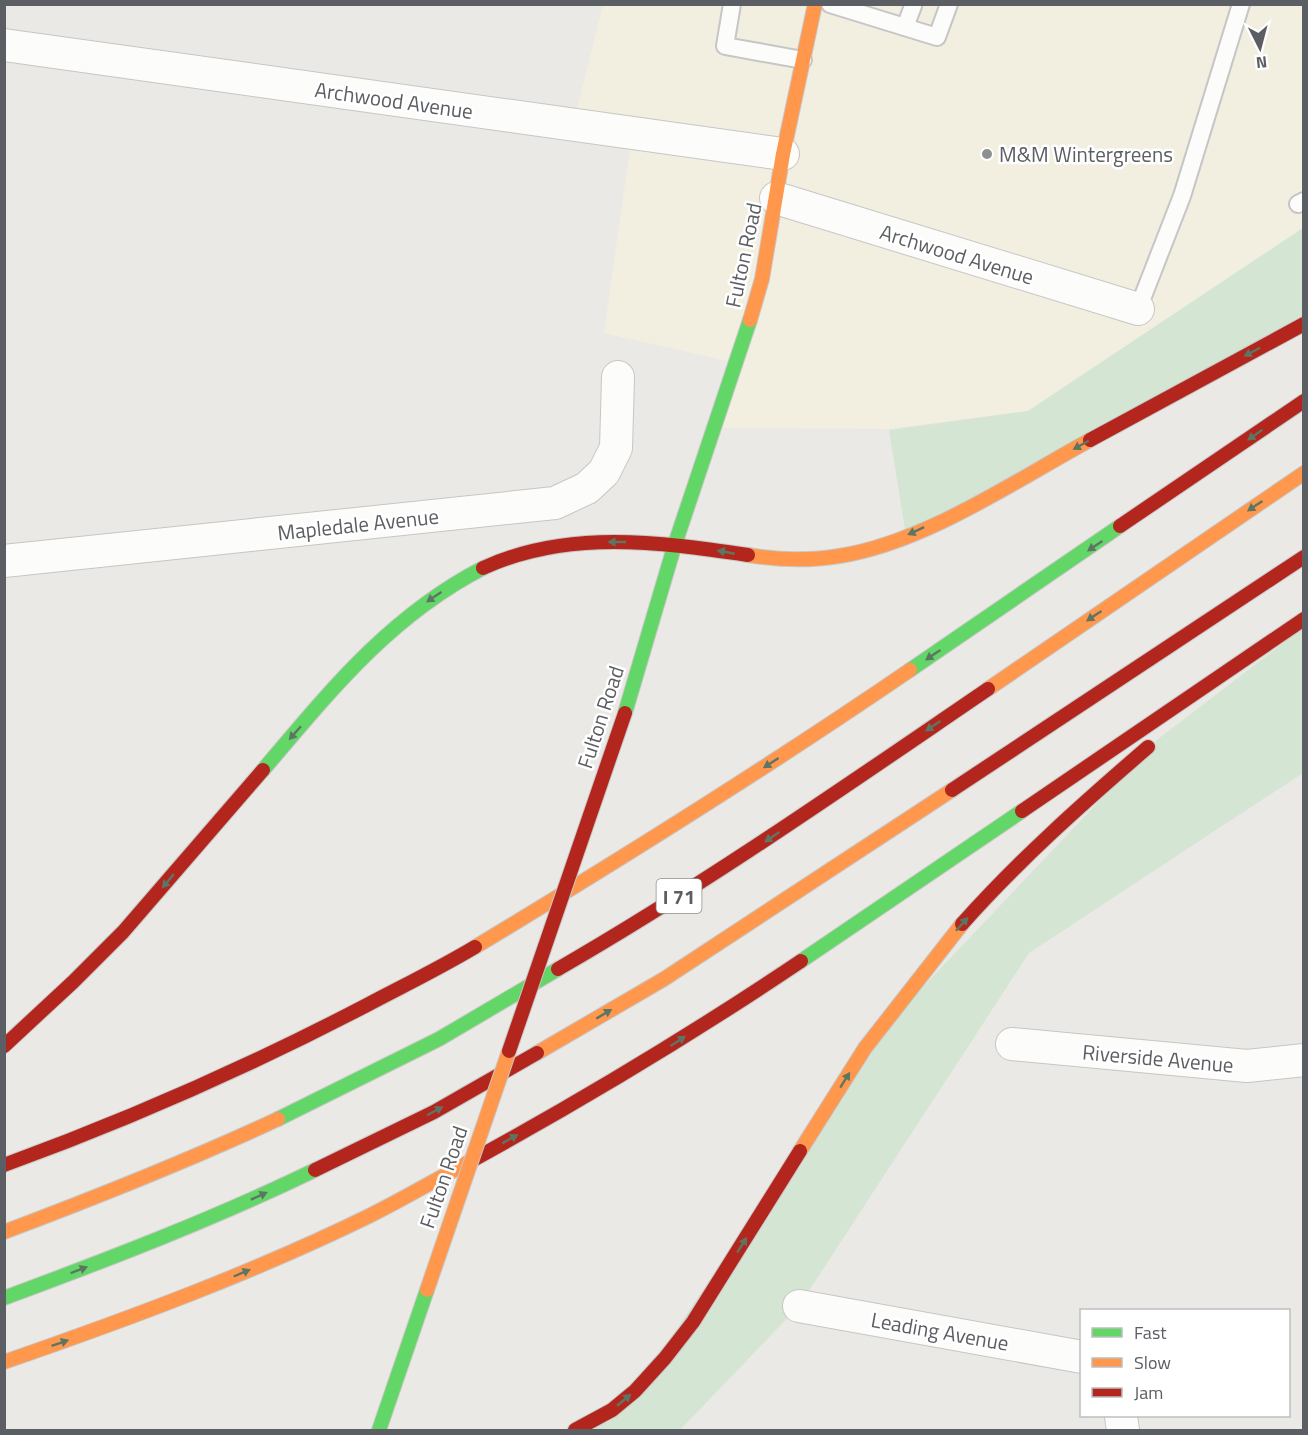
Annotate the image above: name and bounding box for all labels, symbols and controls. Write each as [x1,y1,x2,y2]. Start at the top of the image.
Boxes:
north arrow [1230,18,1290,78]
text: N [1255,50,1268,75]
street label: Archwood Avenue [313,73,475,127]
place label: M&M Wintergreens [999,138,1173,170]
marker: M&M Wintergreens [980,147,994,161]
street label: Fulton Road [716,200,770,310]
street label: Archwood Avenue [876,215,1038,293]
one-way arrow [1243,347,1260,357]
one-way arrow [1248,429,1264,441]
one-way arrow [1072,440,1089,450]
street label: Mapledale Avenue [276,500,440,548]
one-way arrow [1248,500,1264,512]
one-way arrow [907,527,924,536]
one-way arrow [608,537,627,547]
one-way arrow [1087,540,1103,551]
one-way arrow [716,547,735,556]
one-way arrow [426,591,442,603]
one-way arrow [1087,610,1103,622]
one-way arrow [926,649,942,661]
street label: Fulton Road [568,661,632,773]
one-way arrow [925,721,942,732]
one-way arrow [289,725,302,740]
one-way arrow [763,757,779,768]
one-way arrow [765,831,781,843]
one-way arrow [162,873,175,888]
road number: I 71 [656,879,702,913]
one-way arrow [955,917,968,932]
one-way arrow [596,1009,612,1020]
one-way arrow [670,1035,687,1046]
street label: Riverside Avenue [1081,1035,1235,1081]
one-way arrow [839,1072,850,1088]
one-way arrow [426,1106,443,1116]
street label: Fulton Road [411,1121,475,1233]
one-way arrow [502,1134,519,1144]
one-way arrow [251,1192,268,1201]
one-way arrow [736,1237,747,1253]
one-way arrow [70,1265,88,1275]
one-way arrow [233,1268,251,1278]
street label: Leading Avenue [869,1303,1011,1359]
legend [1080,1309,1290,1417]
text: Fast [1134,1319,1167,1346]
one-way arrow [51,1337,69,1347]
text: Slow [1134,1349,1171,1376]
text: Jam [1134,1379,1163,1406]
one-way arrow [617,1394,632,1406]

